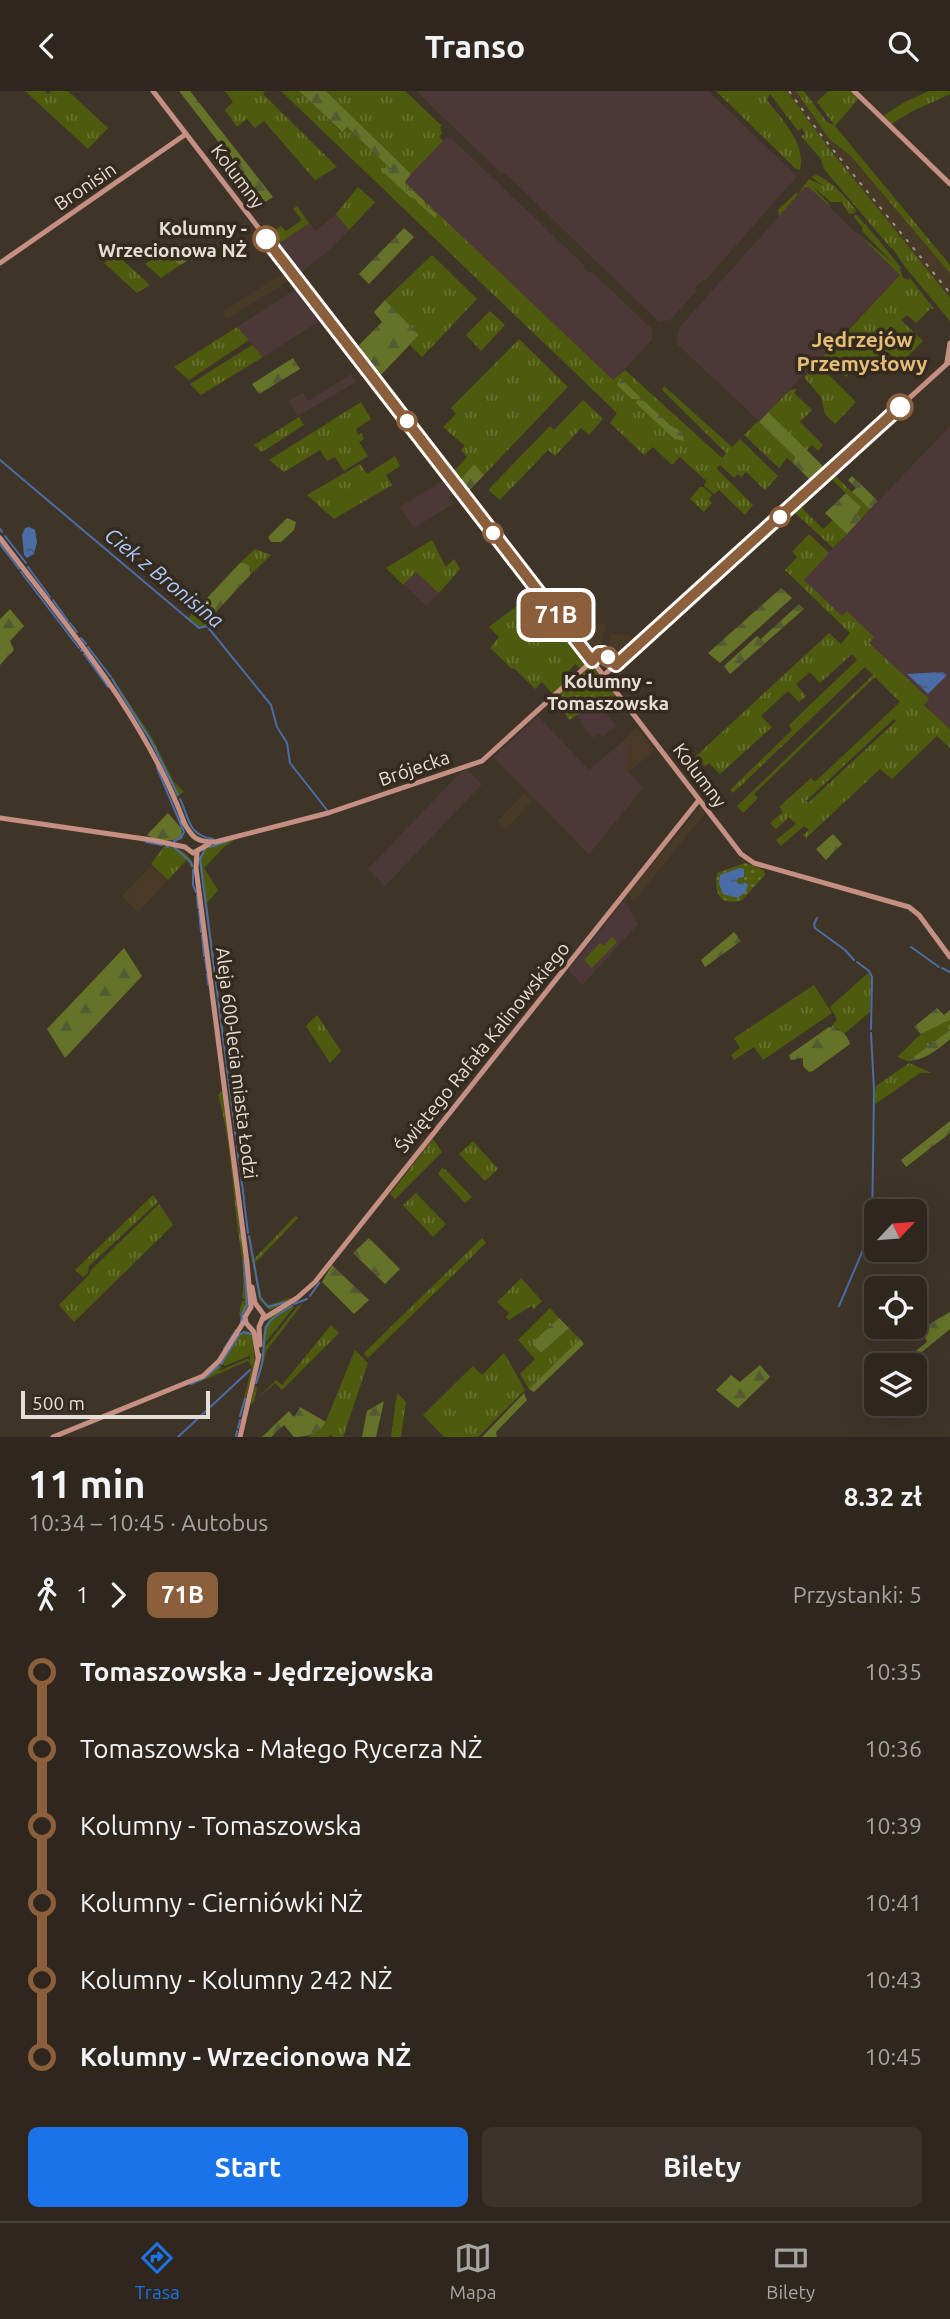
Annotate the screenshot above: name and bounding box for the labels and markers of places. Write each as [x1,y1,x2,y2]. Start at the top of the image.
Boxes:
place label: Kolumny - Wrzecionowa NŻ [98,217,247,261]
marker: Kolumny - Wrzecionowa NŻ [253,226,279,252]
unlabelled marker [887,394,913,420]
unlabelled marker [397,411,417,431]
unlabelled marker [770,507,790,527]
unlabelled marker [483,523,503,543]
marker: Kolumny - Tomaszowska [598,647,618,667]
place label: Kolumny - Tomaszowska [547,670,669,714]

